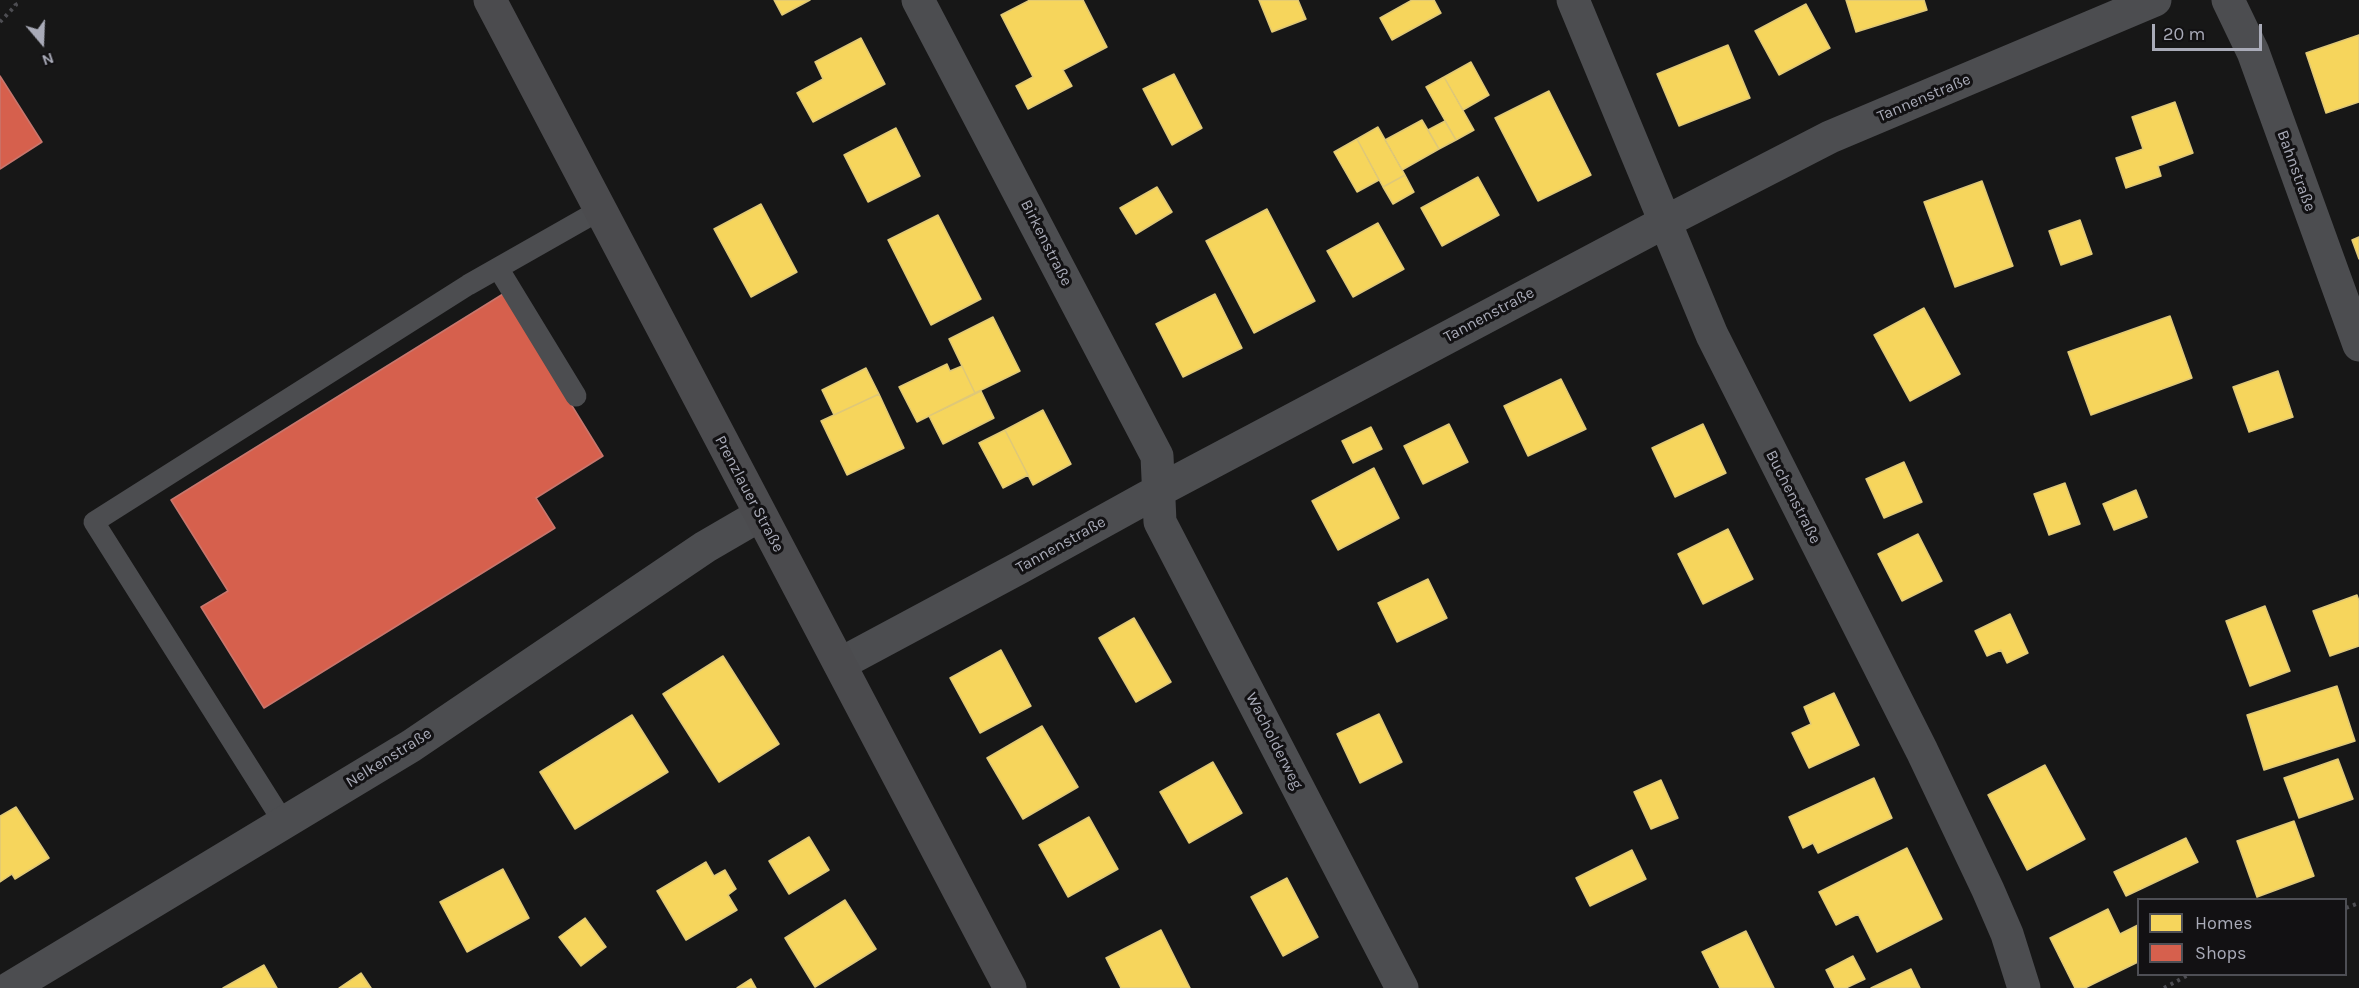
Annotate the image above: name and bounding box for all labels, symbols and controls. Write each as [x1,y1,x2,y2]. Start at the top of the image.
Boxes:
north arrow [12,12,72,72]
scale bar [2155,12,2264,50]
text: 20 m [2163,23,2205,45]
text: N [40,49,57,70]
street label: Tannenstraße [1874,70,1974,126]
street label: Bahnstraße [2272,128,2320,214]
street label: Birkenstraße [1016,197,1076,289]
street label: Tannenstraße [1440,283,1538,347]
street label: Prenzlauer Straße [710,432,788,556]
street label: Buchenstraße [1761,447,1825,547]
street label: Tannenstraße [1013,512,1109,578]
street label: Wacholderweg [1241,689,1307,793]
street label: Nelkenstraße [343,724,435,792]
legend [2137,898,2347,976]
text: Homes [2195,912,2252,934]
text: Shops [2195,942,2247,964]

